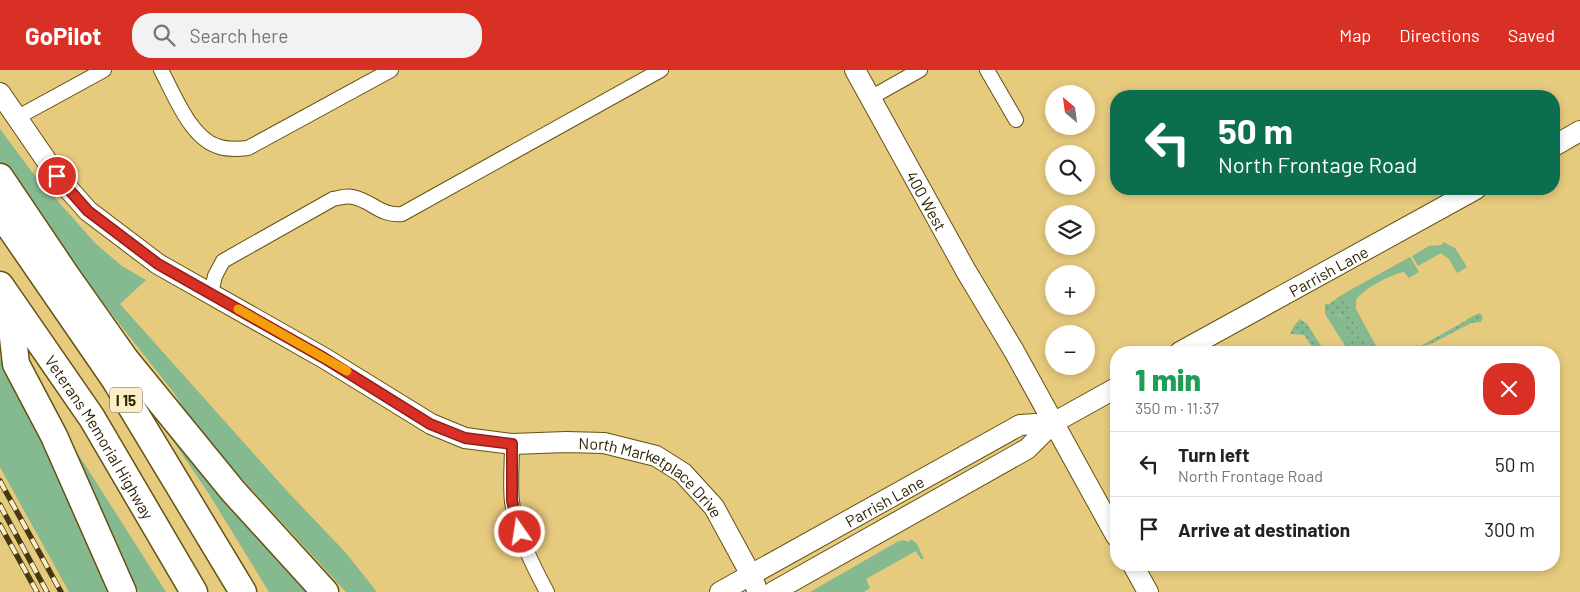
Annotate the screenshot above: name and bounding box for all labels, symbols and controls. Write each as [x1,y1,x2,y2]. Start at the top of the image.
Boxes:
search box [132,13,482,58]
text: GoPilot [25,21,102,50]
icon: search [150,21,178,49]
text: Search here [190,24,288,47]
text: Map [1339,24,1371,46]
text: Directions [1399,24,1480,46]
text: Saved [1508,24,1555,46]
north arrow [1045,85,1095,135]
map controls [1045,85,1095,375]
text: 50 m [1218,109,1293,151]
icon: left [1135,110,1200,175]
button: search [1045,145,1095,195]
text: North Frontage Road [1218,151,1417,177]
pin [36,155,78,197]
icon: arrive [43,162,71,190]
street label: 400 West [903,167,951,234]
button: layers [1045,205,1095,255]
street label: Parrish Lane [1285,241,1371,300]
button: + [1045,265,1095,315]
button: − [1045,325,1095,375]
street label: Veterans Memorial Highway [42,351,159,523]
text: 1 min [1135,361,1201,397]
button: close [1483,363,1535,415]
road number: I 15 [110,388,142,412]
text: 350 m · 11:37 [1135,398,1219,417]
street label: North Marketplace Drive [578,433,727,520]
text: Turn left [1178,443,1249,466]
icon: left [1135,450,1163,478]
text: 50 m [1495,453,1535,476]
text: North Frontage Road [1178,466,1323,485]
street label: Parrish Lane [842,471,927,530]
position arrow [493,505,545,557]
icon: arrive [1135,515,1163,543]
text: Arrive at destination [1178,518,1350,541]
text: 300 m [1484,518,1535,541]

